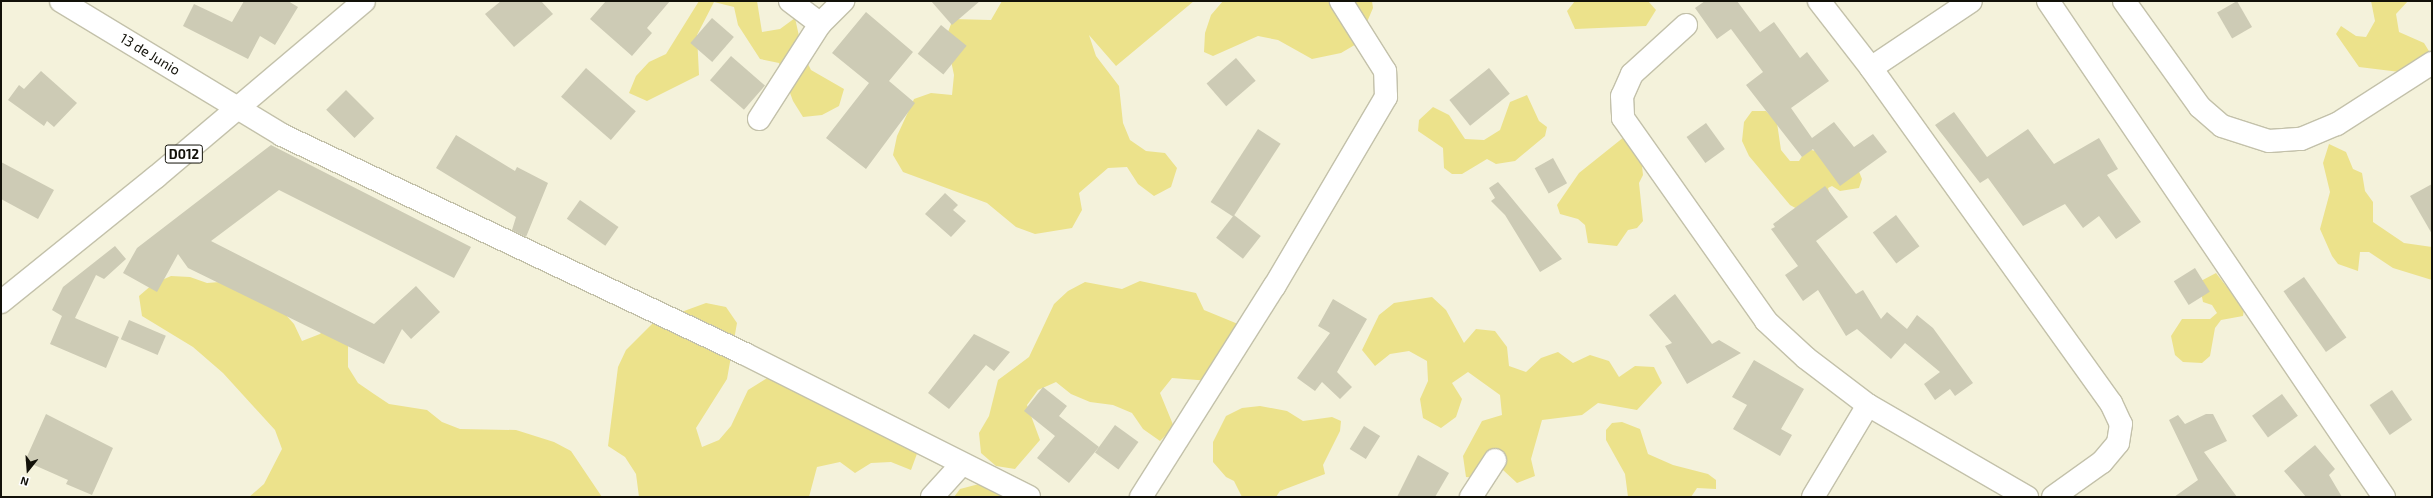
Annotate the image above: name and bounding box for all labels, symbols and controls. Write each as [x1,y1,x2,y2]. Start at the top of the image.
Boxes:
street label: 13 de Junio [117,29,183,79]
road number: D012 [164,143,204,165]
north arrow [8,450,48,490]
text: N [19,475,30,489]

